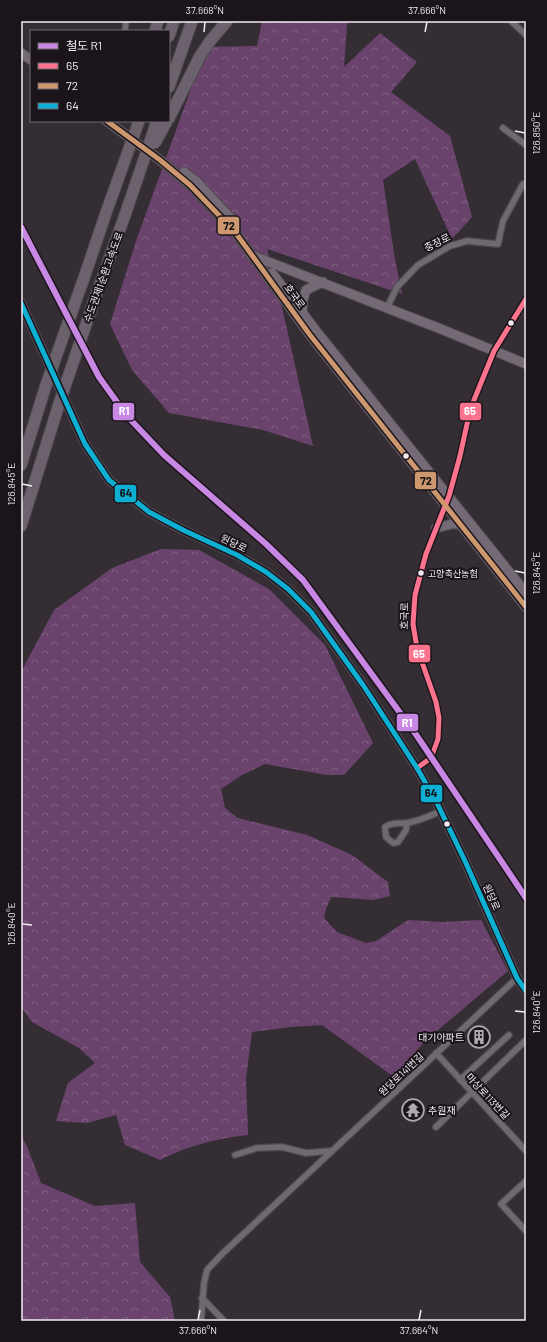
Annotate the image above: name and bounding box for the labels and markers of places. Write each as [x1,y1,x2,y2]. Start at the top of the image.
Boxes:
unlabelled marker [506,318,516,328]
unlabelled marker [401,451,411,461]
marker: 고양축산농협 [416,568,426,578]
place label: 고양축산농협 [428,568,478,579]
unlabelled marker [442,819,452,829]
building icon: 대기아파트 [466,1024,492,1050]
place label: 대기아파트 [418,1031,464,1043]
temple icon: 추원재 [400,1097,426,1123]
place label: 추원재 [428,1104,456,1116]

